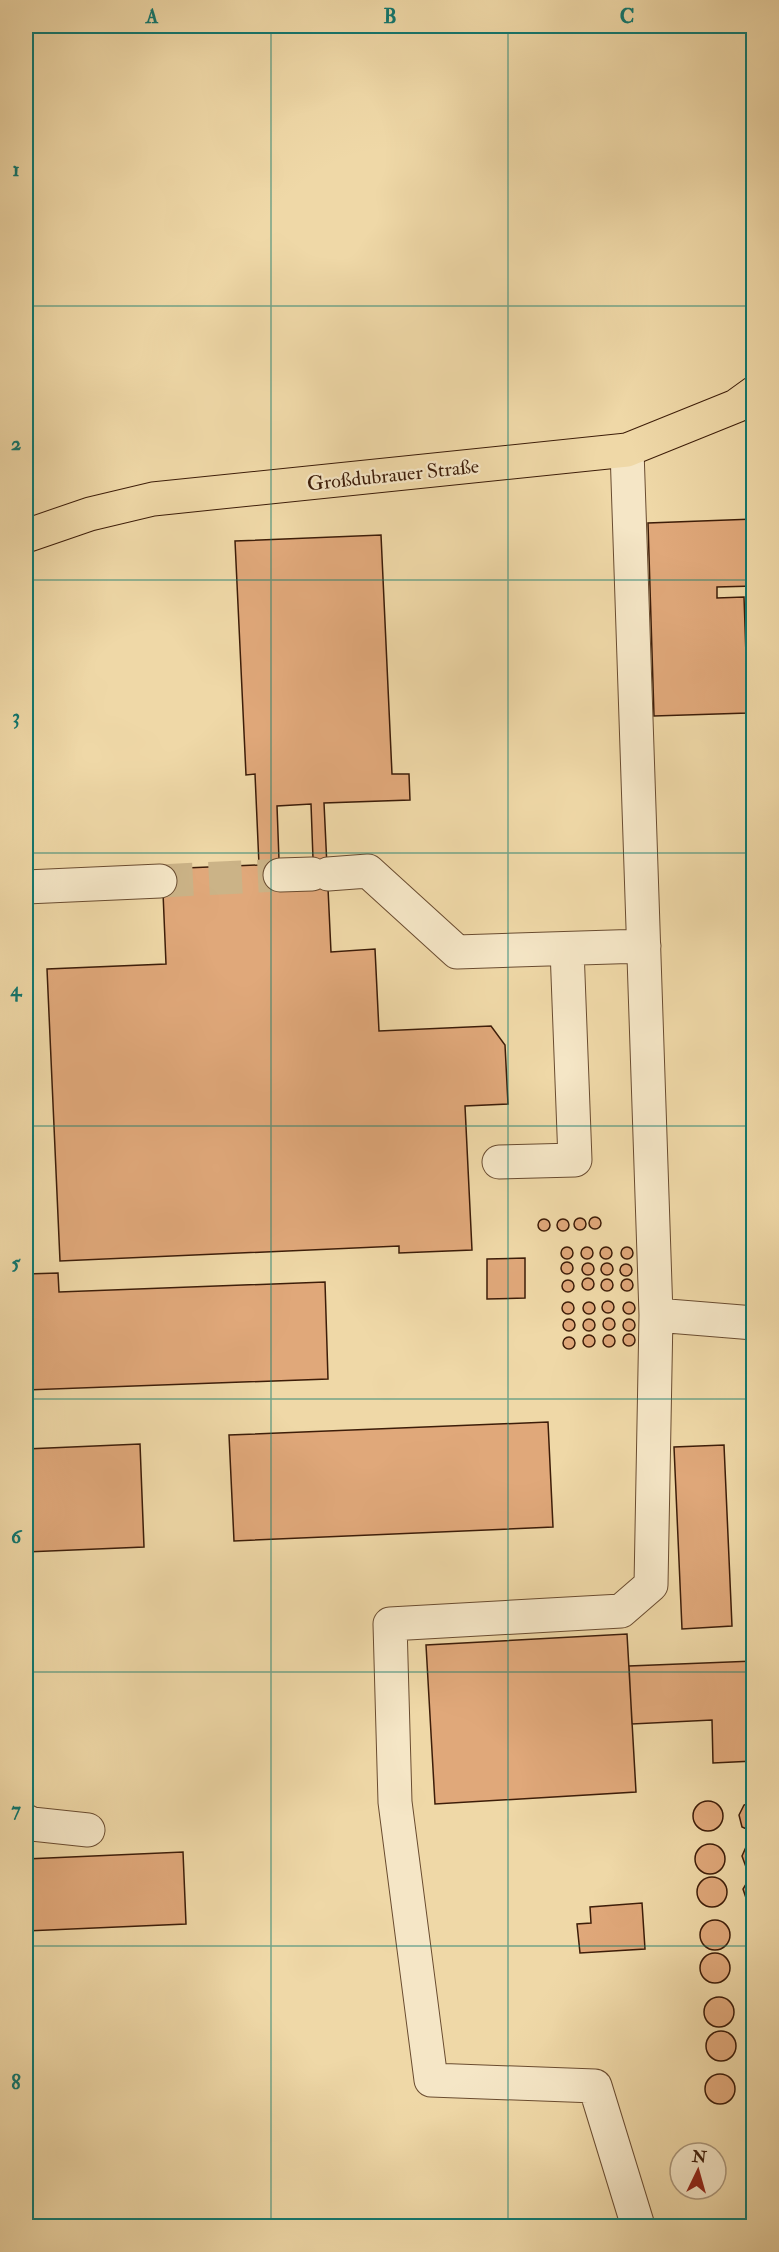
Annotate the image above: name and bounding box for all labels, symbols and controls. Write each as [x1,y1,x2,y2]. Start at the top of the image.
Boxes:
text: A [145,4,159,29]
text: B [383,4,397,29]
text: C [620,4,634,29]
text: 1 [12,157,20,182]
text: 2 [11,431,21,456]
street label: Großdubrauer Straße [306,454,480,496]
text: 3 [12,704,20,729]
text: 4 [10,977,23,1002]
text: 5 [12,1250,22,1275]
text: 6 [11,1524,23,1549]
text: 7 [11,1797,21,1822]
text: 8 [11,2070,21,2095]
north arrow [668,2141,728,2201]
text: N [690,2146,708,2168]

